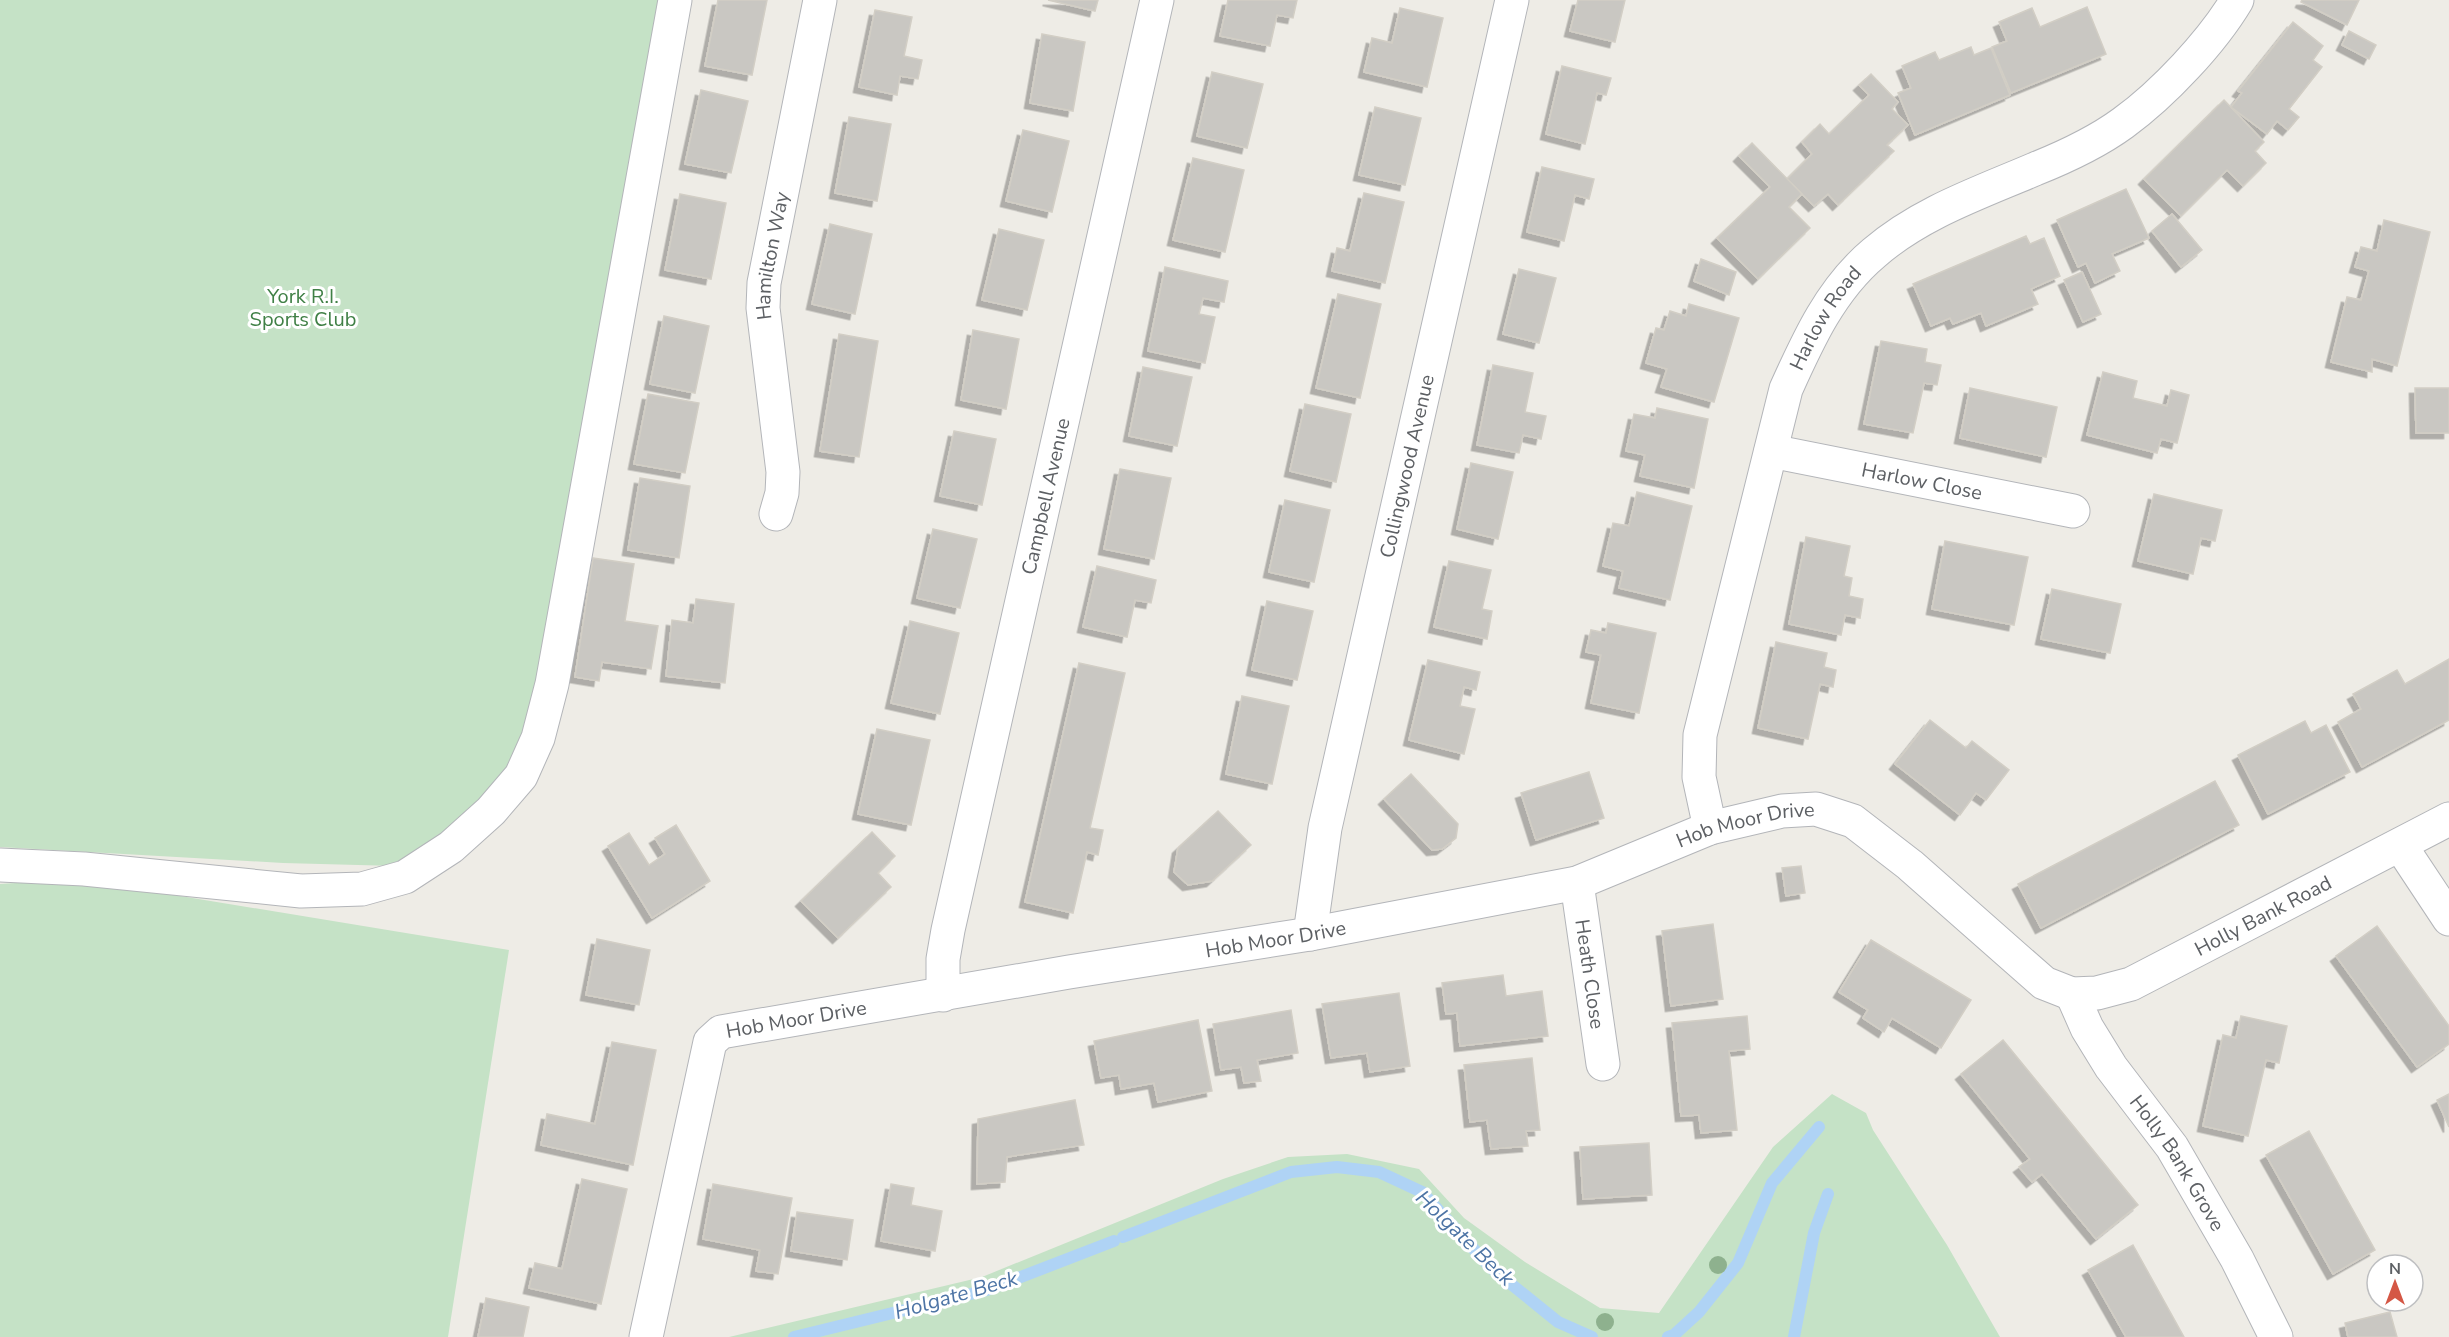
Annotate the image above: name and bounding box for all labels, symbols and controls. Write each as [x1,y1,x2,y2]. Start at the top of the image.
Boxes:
street label: Hamilton Way [750,189,796,321]
street label: Harlow Road [1783,260,1868,375]
park label: York R.I. Sports Club [250,283,356,333]
street label: Collingwood Avenue [1373,372,1441,561]
street label: Campbell Avenue [1015,415,1077,577]
street label: Harlow Close [1859,456,1985,507]
street label: Hob Moor Drive [1672,796,1815,855]
street label: Holly Bank Road [2190,869,2336,963]
street label: Hob Moor Drive [1203,914,1348,964]
street label: Heath Close [1568,917,1611,1031]
street label: Hob Moor Drive [724,994,869,1045]
street label: Holly Bank Grove [2123,1090,2231,1236]
water label: Holgate Beck [1410,1184,1521,1292]
north arrow [2365,1253,2425,1313]
text: N [2389,1258,2401,1280]
water label: Holgate Beck [891,1264,1021,1326]

